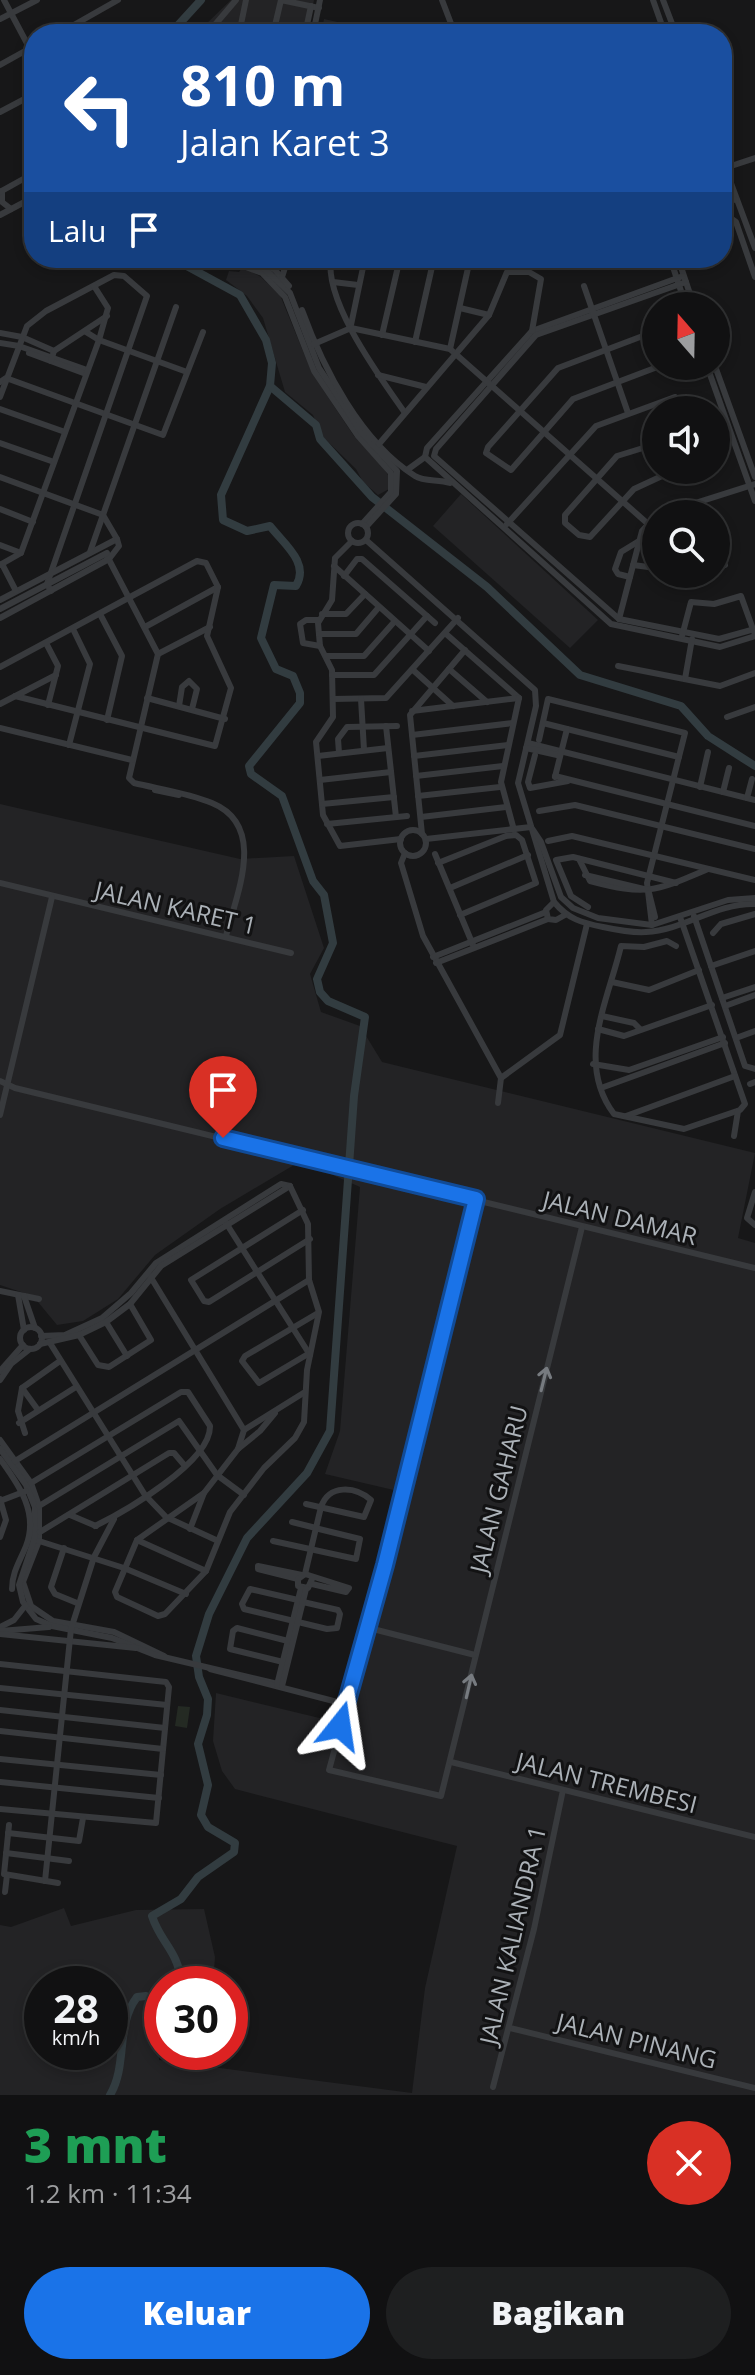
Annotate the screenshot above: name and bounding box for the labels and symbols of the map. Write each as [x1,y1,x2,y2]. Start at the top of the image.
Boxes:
north arrow [642,292,730,380]
street label: JALAN KARET 1 [90,872,260,942]
pin [189,1056,257,1138]
street label: JALAN DAMAR [538,1181,701,1252]
one-way arrow [538,1366,553,1392]
street label: JALAN GAHARU [461,1402,535,1578]
one-way arrow [462,1673,477,1699]
position arrow [298,1684,382,1768]
street label: JALAN TREMBESI [511,1743,701,1820]
street label: JALAN KALIANDRA 1 [470,1822,553,2049]
speed limit sign: 30 [144,1966,248,2070]
street label: JALAN PINANG [552,2004,720,2076]

